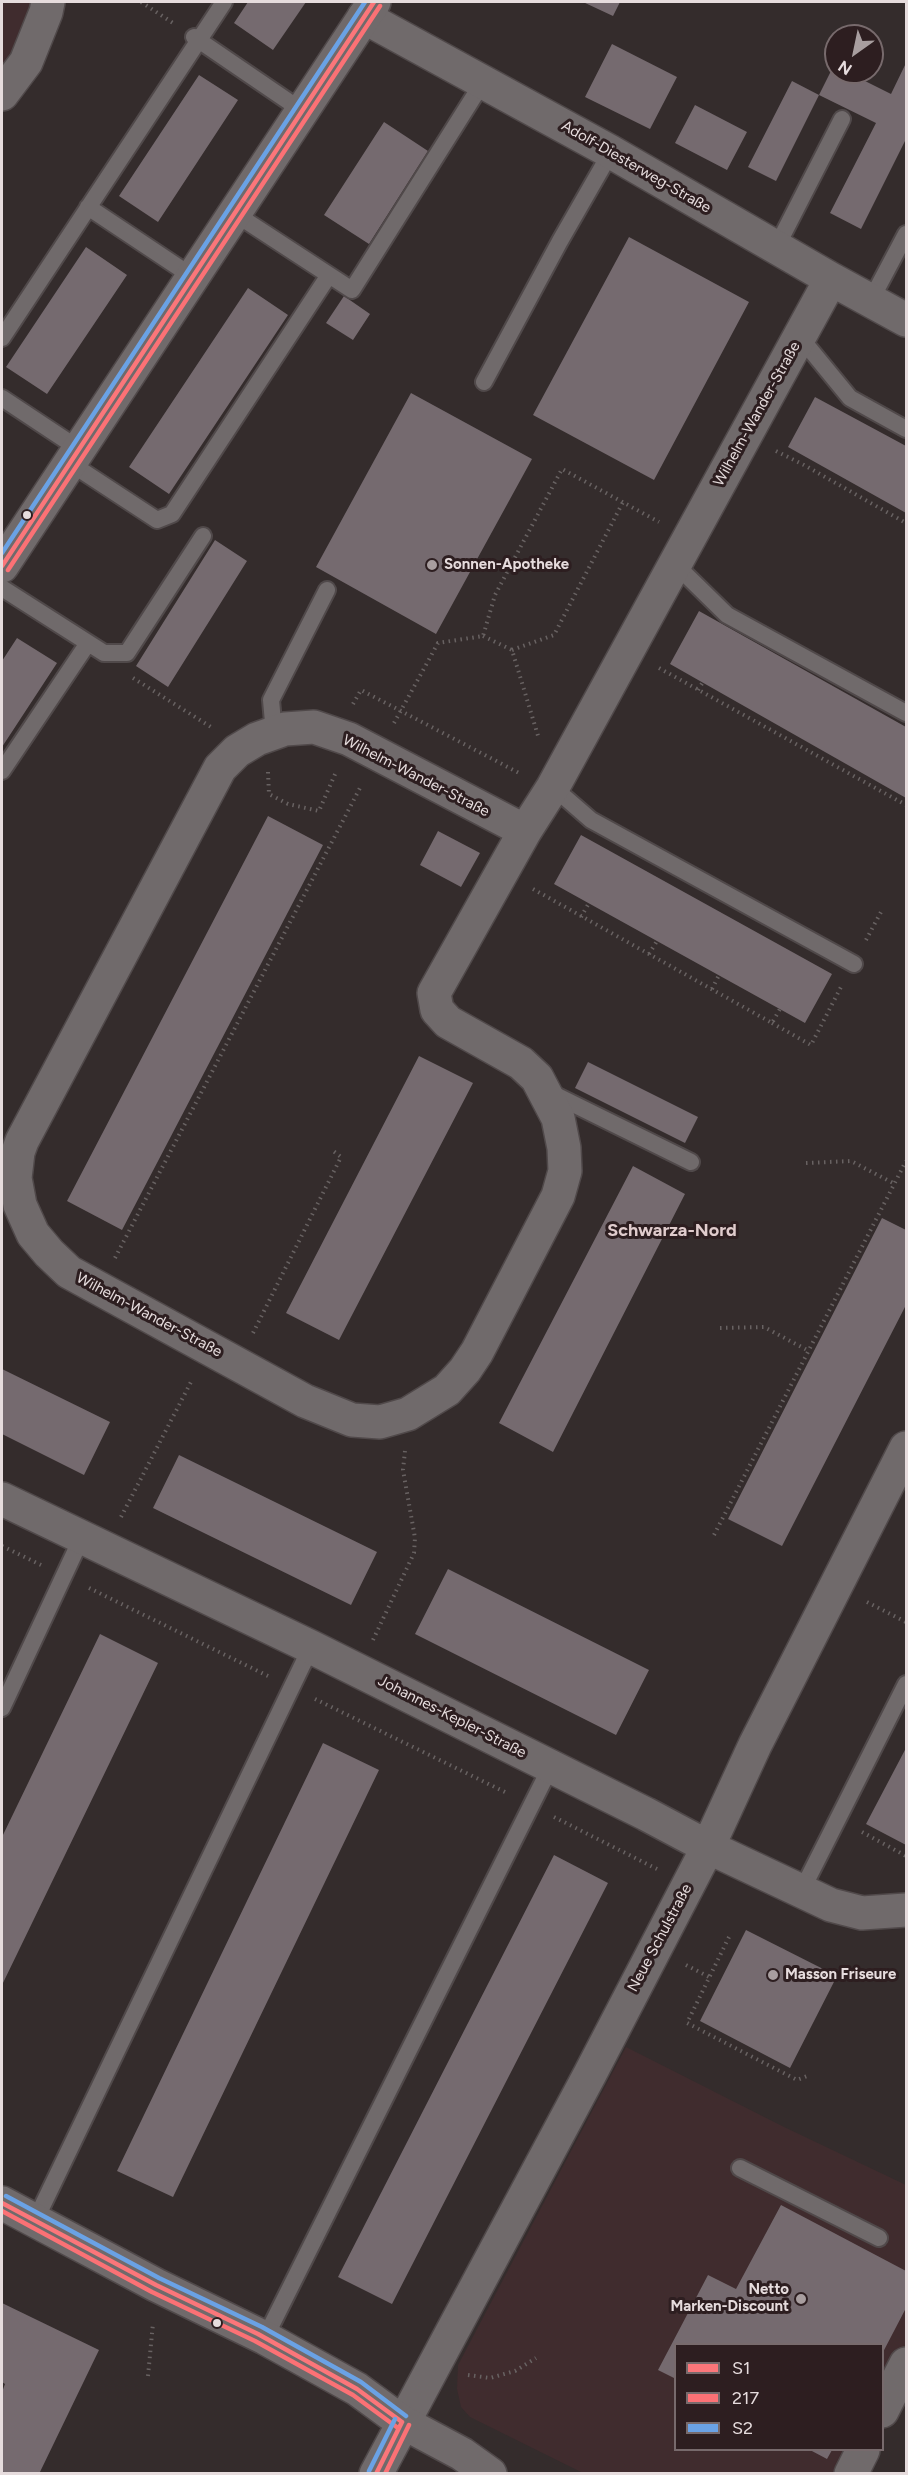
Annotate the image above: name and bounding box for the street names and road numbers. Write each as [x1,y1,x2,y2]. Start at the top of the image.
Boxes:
street label: Adolf-Diesterweg-Straße [558,117,714,217]
street label: Wilhelm-Wander-Straße [710,339,804,489]
street label: Wilhelm-Wander-Straße [340,731,492,821]
street label: Wilhelm-Wander-Straße [73,1269,225,1361]
street label: Johannes-Kepler-Straße [375,1672,529,1762]
street label: Neue Schulstraße [624,1881,696,1995]

